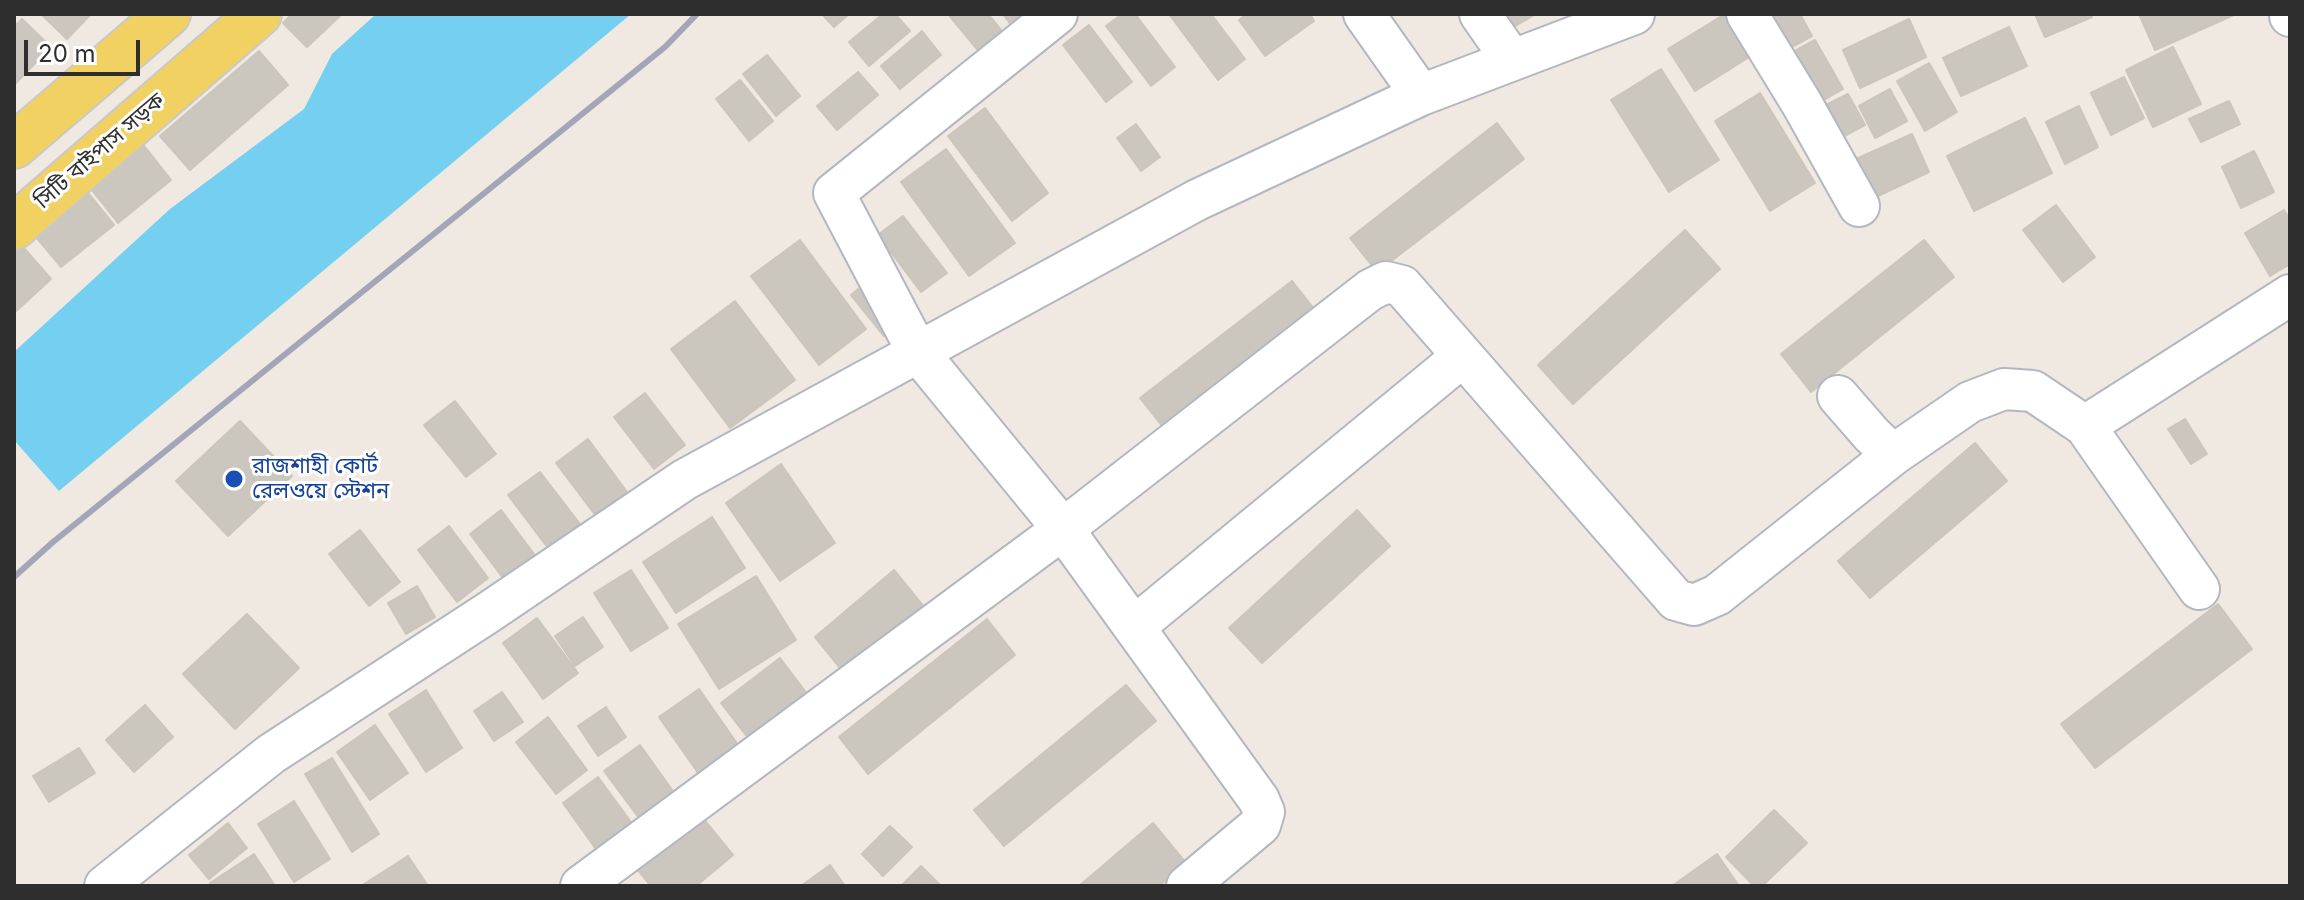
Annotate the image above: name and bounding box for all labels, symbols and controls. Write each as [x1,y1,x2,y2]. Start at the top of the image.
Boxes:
scale bar [28,24,144,74]
text: 20 m [38,39,96,68]
street label: সিটি বাইপাস সড়ক [30,88,170,214]
place label: রাজশাহী কোর্ট রেলওয়ে স্টেশন [252,453,389,504]
marker: রাজশাহী কোর্ট রেলওয়ে স্টেশন [223,468,245,490]

